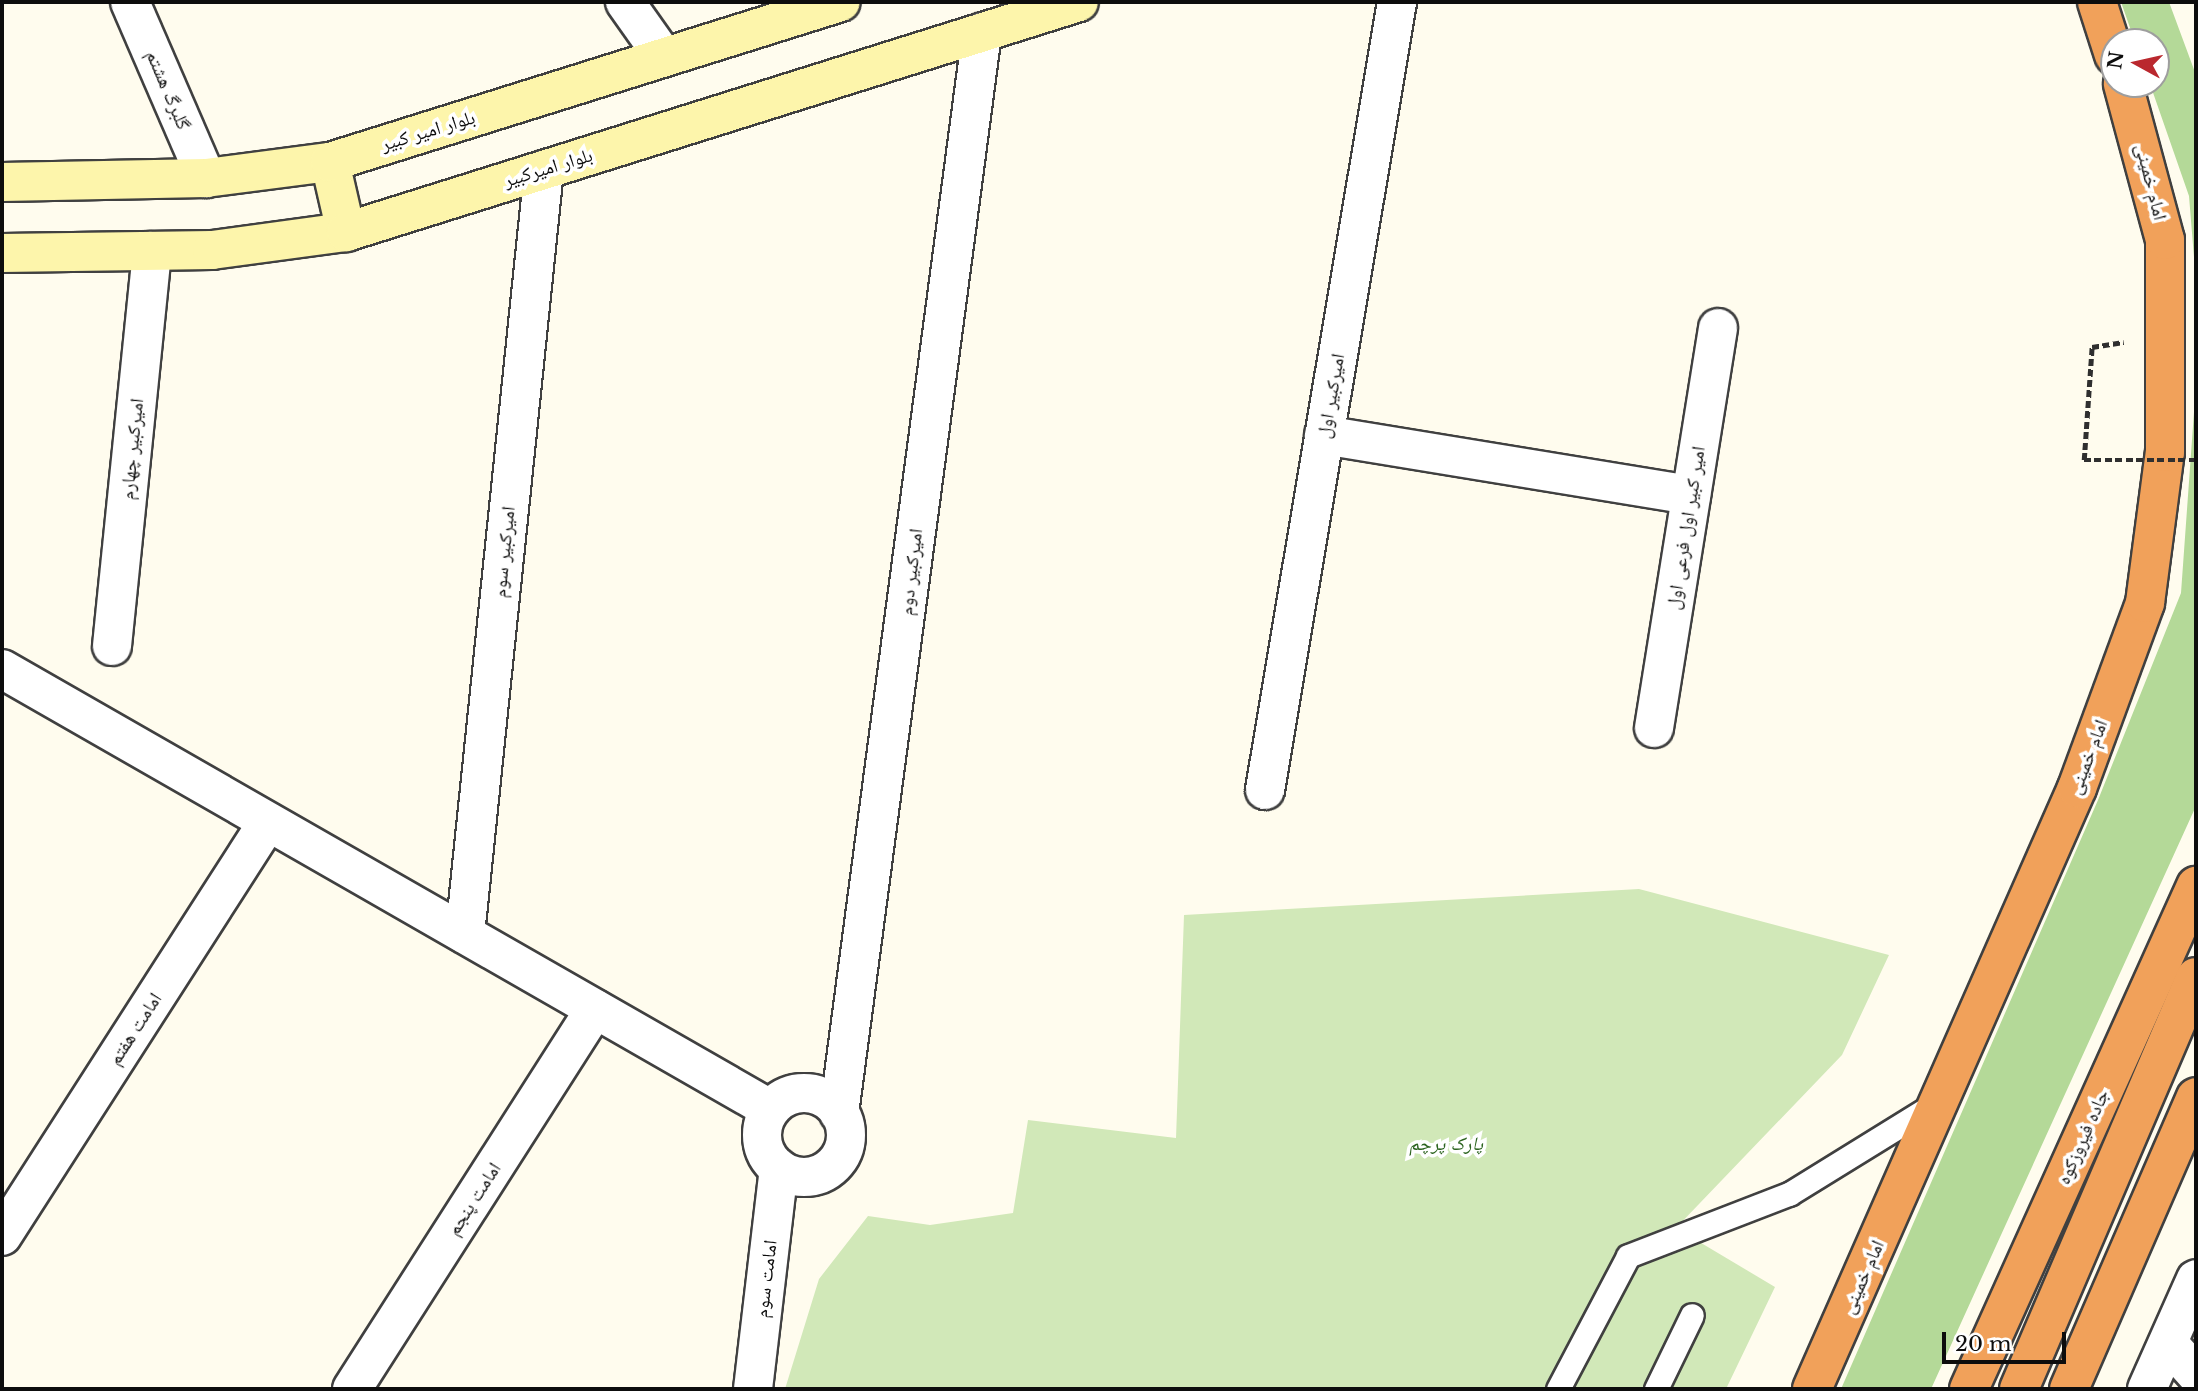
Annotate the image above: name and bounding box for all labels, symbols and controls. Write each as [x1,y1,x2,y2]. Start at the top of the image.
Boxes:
north arrow [2100,28,2170,98]
street label: گلبرگ هشتم [141,47,195,133]
text: N [2103,50,2128,71]
street label: بلوار امیر کبیر [378,106,478,156]
street label: امام خمینی [2130,141,2172,223]
street label: بلوار امیرکبیر [501,144,595,192]
street label: امیرکبیر اول [1312,352,1350,440]
street label: امیرکبیر چهارم [115,397,149,501]
street label: امیر کبیر اول فرعی اول [1662,445,1710,611]
street label: امیرکبیر سوم [488,505,520,599]
street label: امیرکبیر دوم [894,527,928,617]
street label: امام خمینی [2063,716,2113,798]
street label: امامت هفتم [103,989,167,1069]
street label: جاده فیروزکوه [2052,1086,2114,1188]
park label: پارک پرچم [1409,1133,1483,1155]
street label: امامت پنجم [442,1158,506,1240]
street label: امام خمینی [1837,1237,1889,1317]
street label: امامت سوم [750,1239,782,1319]
scale bar [1946,1318,2070,1362]
text: 20 m [1955,1331,2012,1357]

